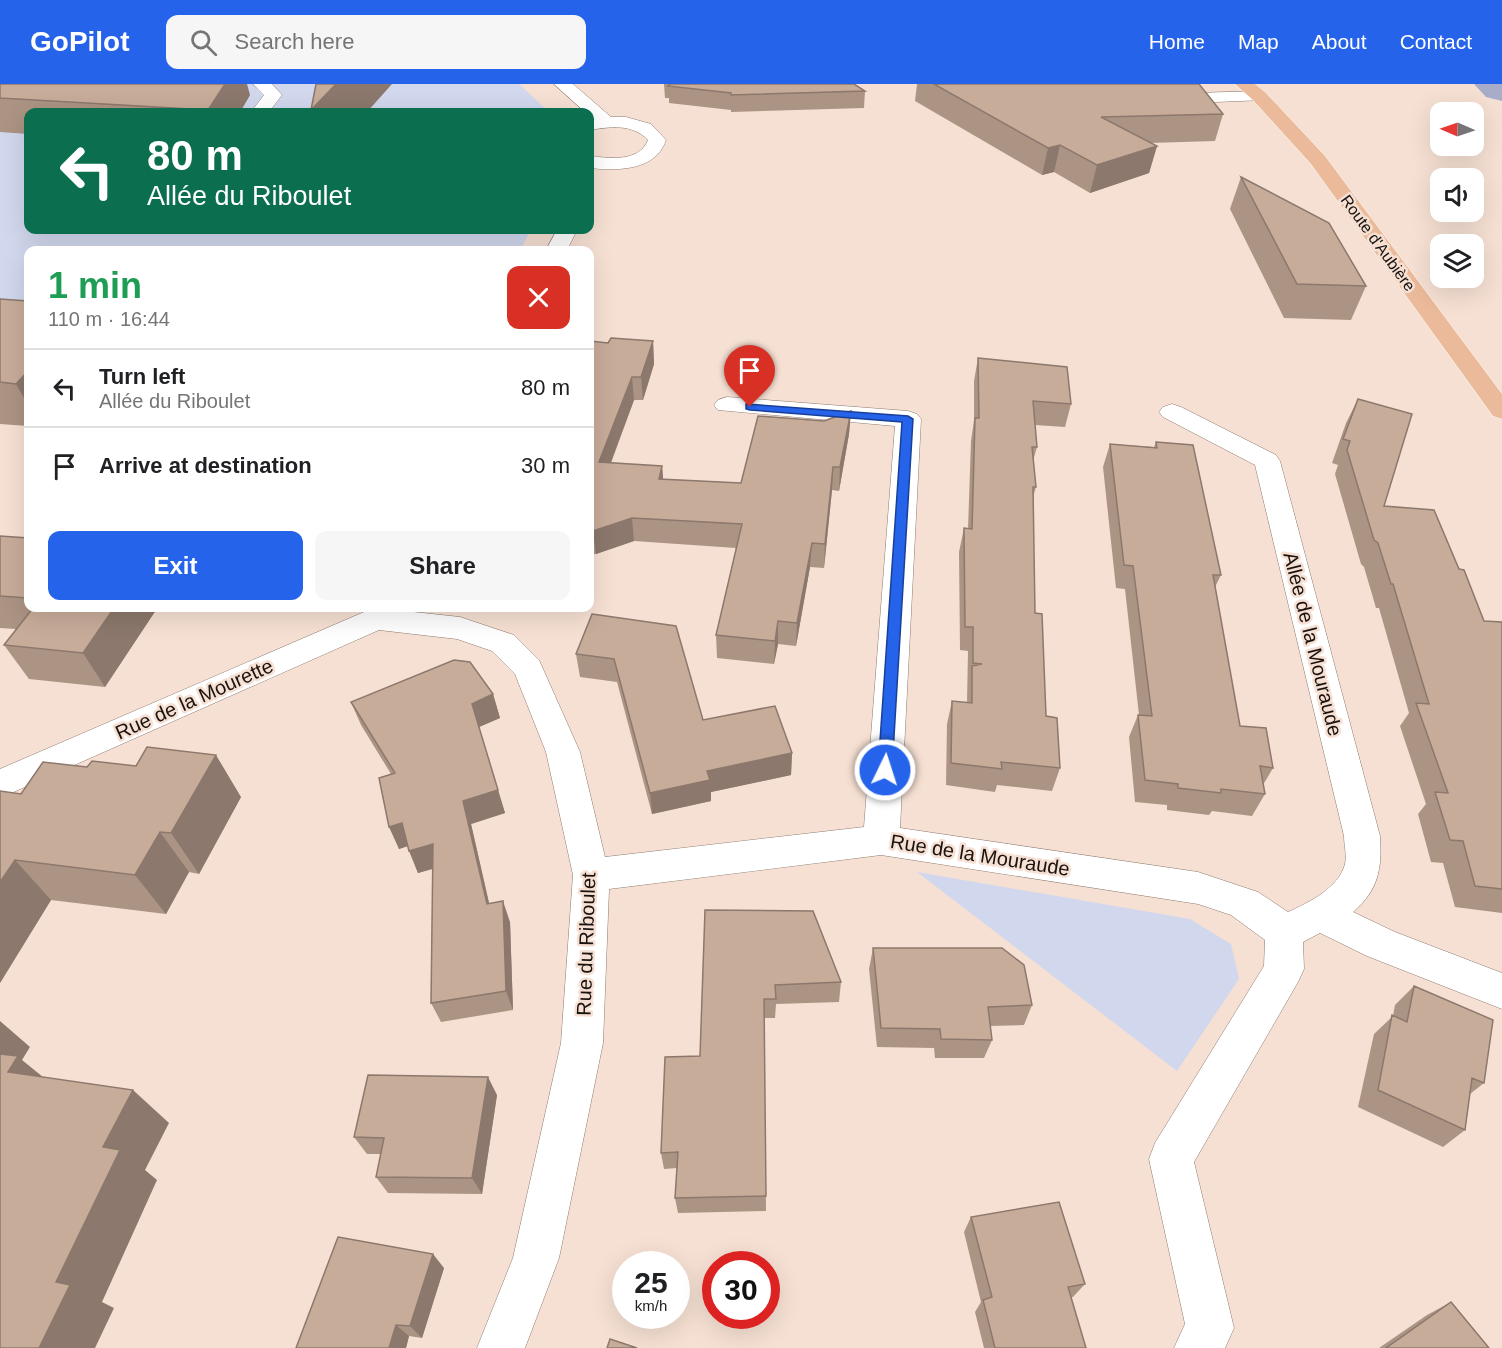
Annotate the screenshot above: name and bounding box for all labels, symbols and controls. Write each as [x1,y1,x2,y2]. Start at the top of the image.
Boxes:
search box [166,15,586,69]
text: GoPilot [30,26,130,57]
icon: search [187,26,220,59]
text: Search here [235,29,354,54]
text: Home [1149,30,1205,53]
text: Map [1238,30,1279,53]
text: About [1312,30,1367,53]
text: Contact [1400,30,1472,53]
north arrow [1430,102,1484,156]
map controls [1430,102,1484,288]
icon: left [48,132,126,210]
text: 80 m [147,132,243,179]
button: sound [1430,168,1484,222]
text: Allée du Riboulet [147,181,351,211]
street label: Route d'Aubière [1338,192,1419,294]
button: layers [1430,234,1484,288]
text: 1 min [48,265,142,306]
button: close [507,266,570,329]
text: 110 m · 16:44 [48,308,170,330]
pin [724,345,775,407]
icon: arrive [733,354,766,387]
text: Turn left [99,364,185,389]
icon: left [48,372,81,405]
text: 80 m [521,375,570,400]
text: Allée du Riboulet [99,390,250,412]
icon: arrive [48,450,81,483]
text: Arrive at destination [99,453,312,478]
text: 30 m [521,453,570,478]
button: Exit [48,531,303,600]
button: Share [315,531,570,600]
street label: Allée de la Mouraude [1279,550,1347,738]
street label: Rue de la Mourette [112,654,276,744]
position arrow [853,738,917,802]
street label: Rue de la Mouraude [889,830,1071,880]
street label: Rue du Riboulet [573,872,600,1016]
speed limit sign: 30 [702,1251,780,1329]
text: 25 [634,1266,668,1299]
text: km/h [635,1297,667,1314]

